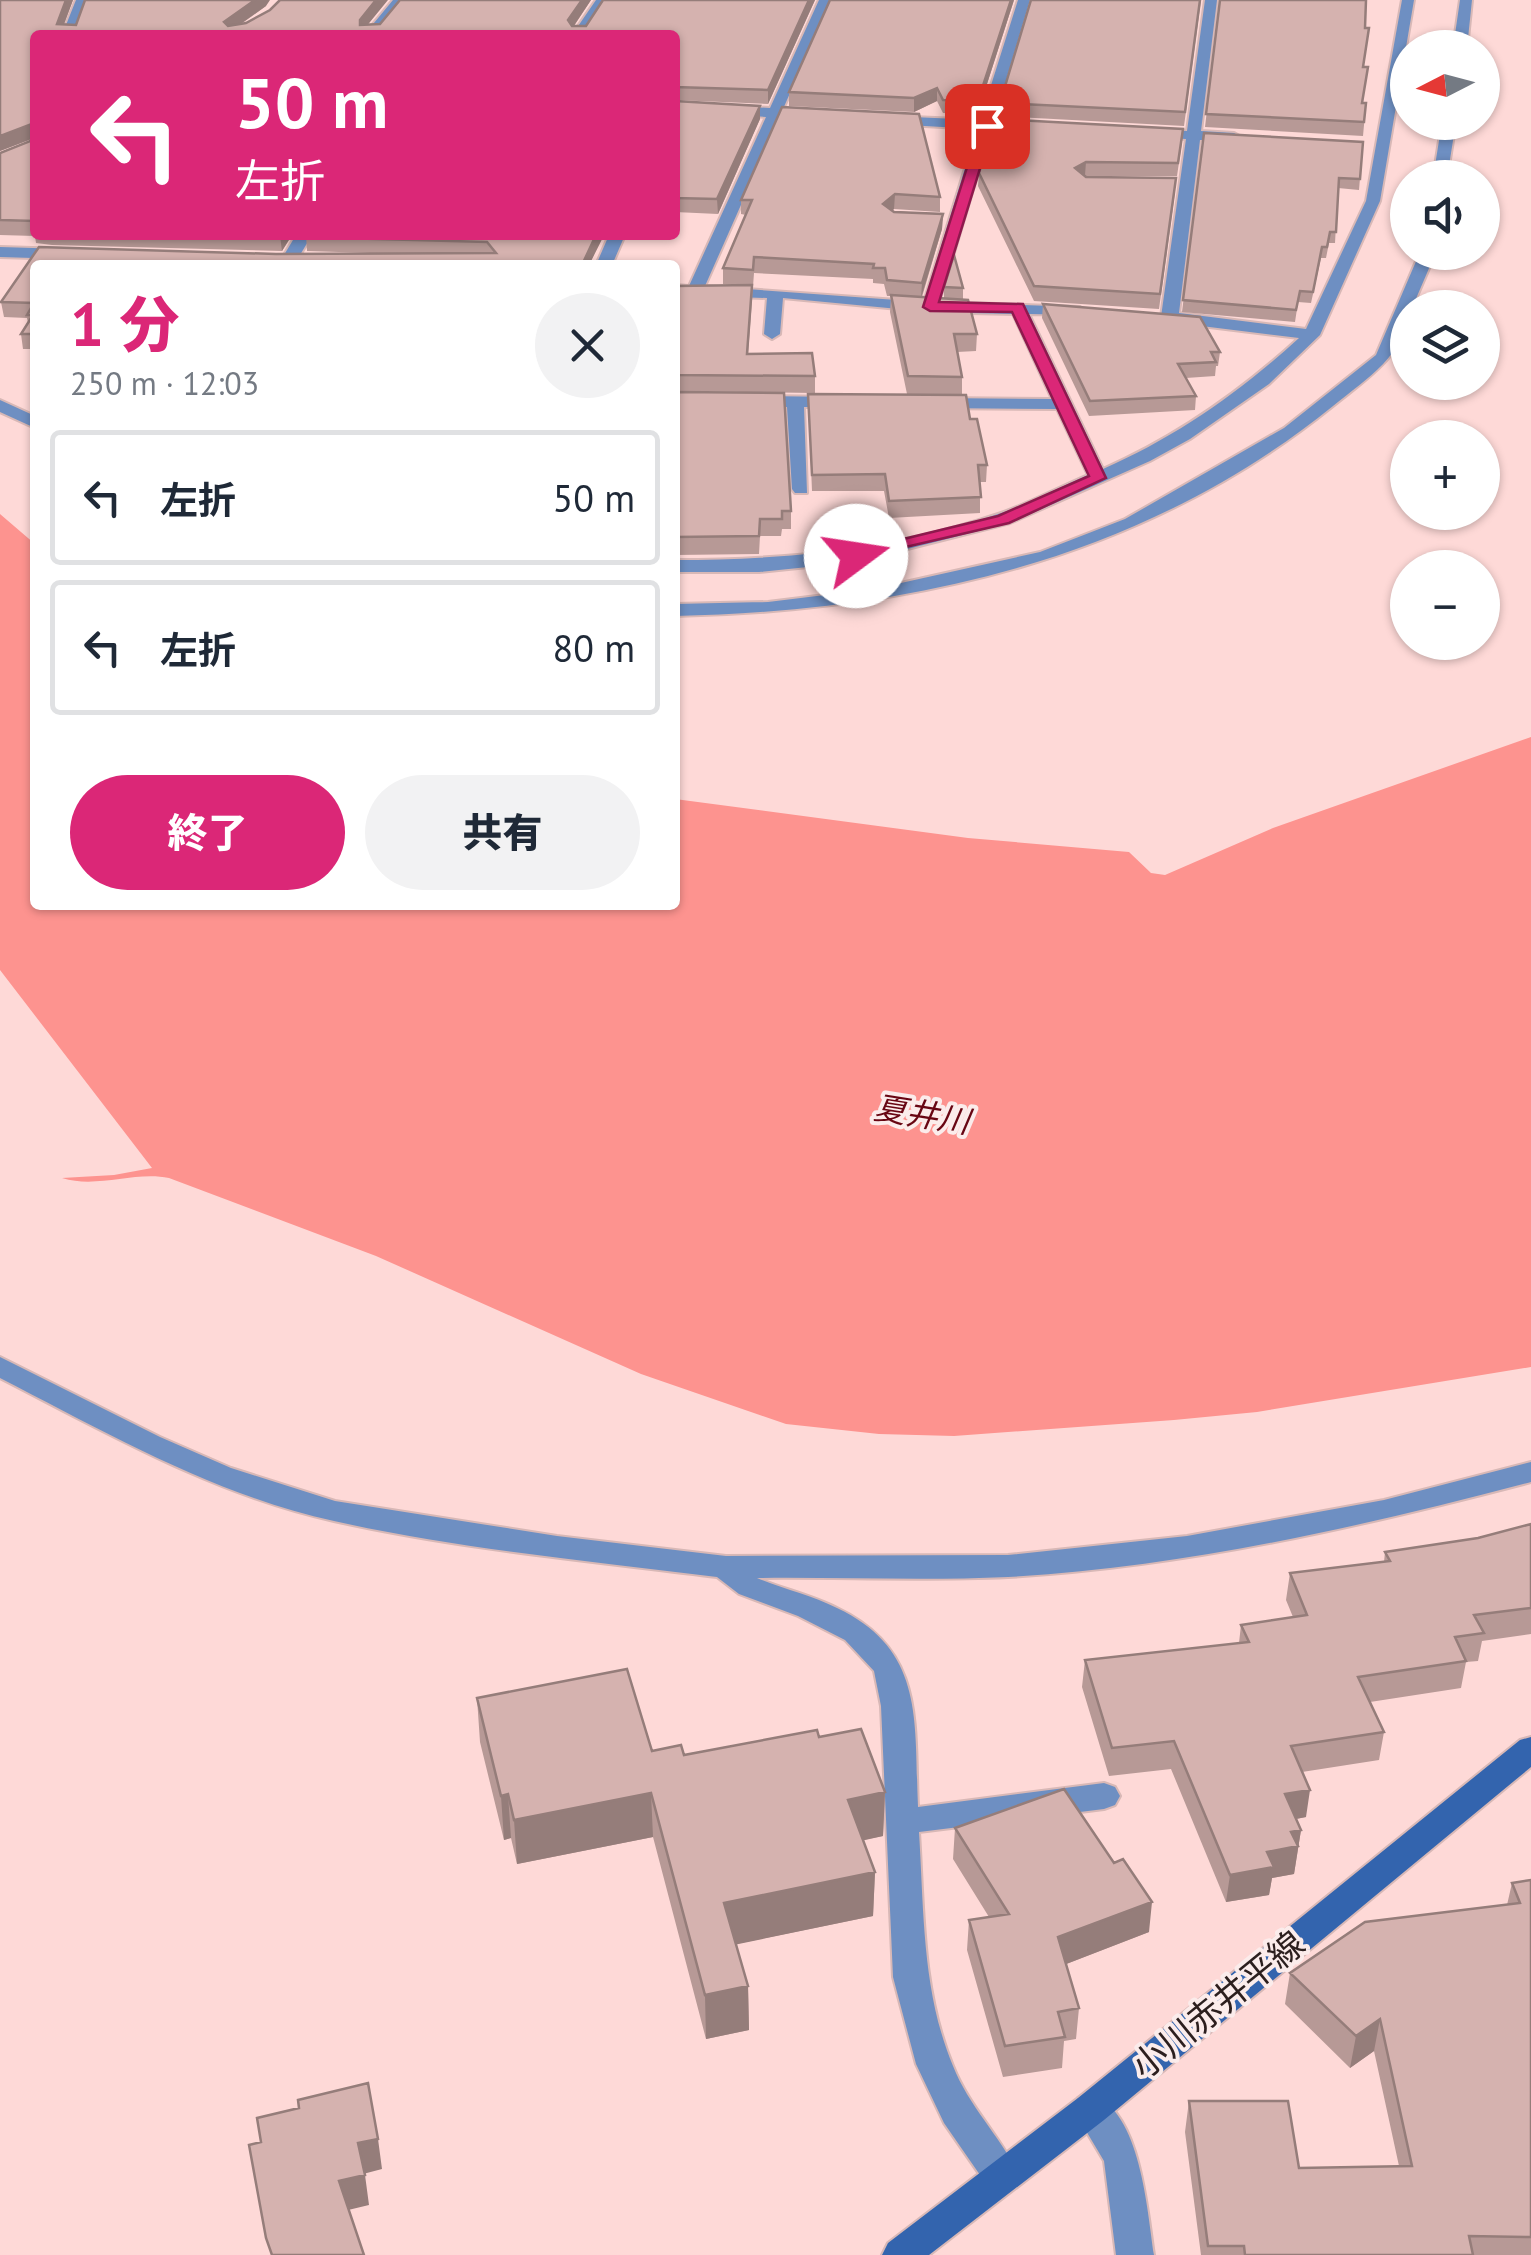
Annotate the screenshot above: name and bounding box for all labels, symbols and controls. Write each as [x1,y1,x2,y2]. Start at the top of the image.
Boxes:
north arrow [1390,30,1500,140]
map controls [1390,30,1500,660]
text: 50 m [235,57,388,147]
icon: left [70,70,200,200]
pin [945,84,1030,169]
icon: arrive [960,99,1015,154]
text: 左折 [235,151,325,209]
button: sound [1390,160,1500,270]
text: 1 分 [70,285,179,363]
button: layers [1390,290,1500,400]
button: close [535,293,640,398]
text: 250 m · 12:03 [70,362,259,404]
button: + [1390,420,1500,530]
icon: left [75,470,130,525]
text: 50 m [553,473,635,522]
text: 左折 [160,475,236,524]
position arrow [804,504,908,608]
button: − [1390,550,1500,660]
icon: left [75,620,130,675]
text: 80 m [553,623,635,672]
text: 左折 [160,625,236,674]
button: 終了 [70,775,345,890]
button: 共有 [365,775,640,890]
water label: 夏井川 [871,1086,976,1143]
street label: 小川赤井平線 [1121,1920,1313,2088]

